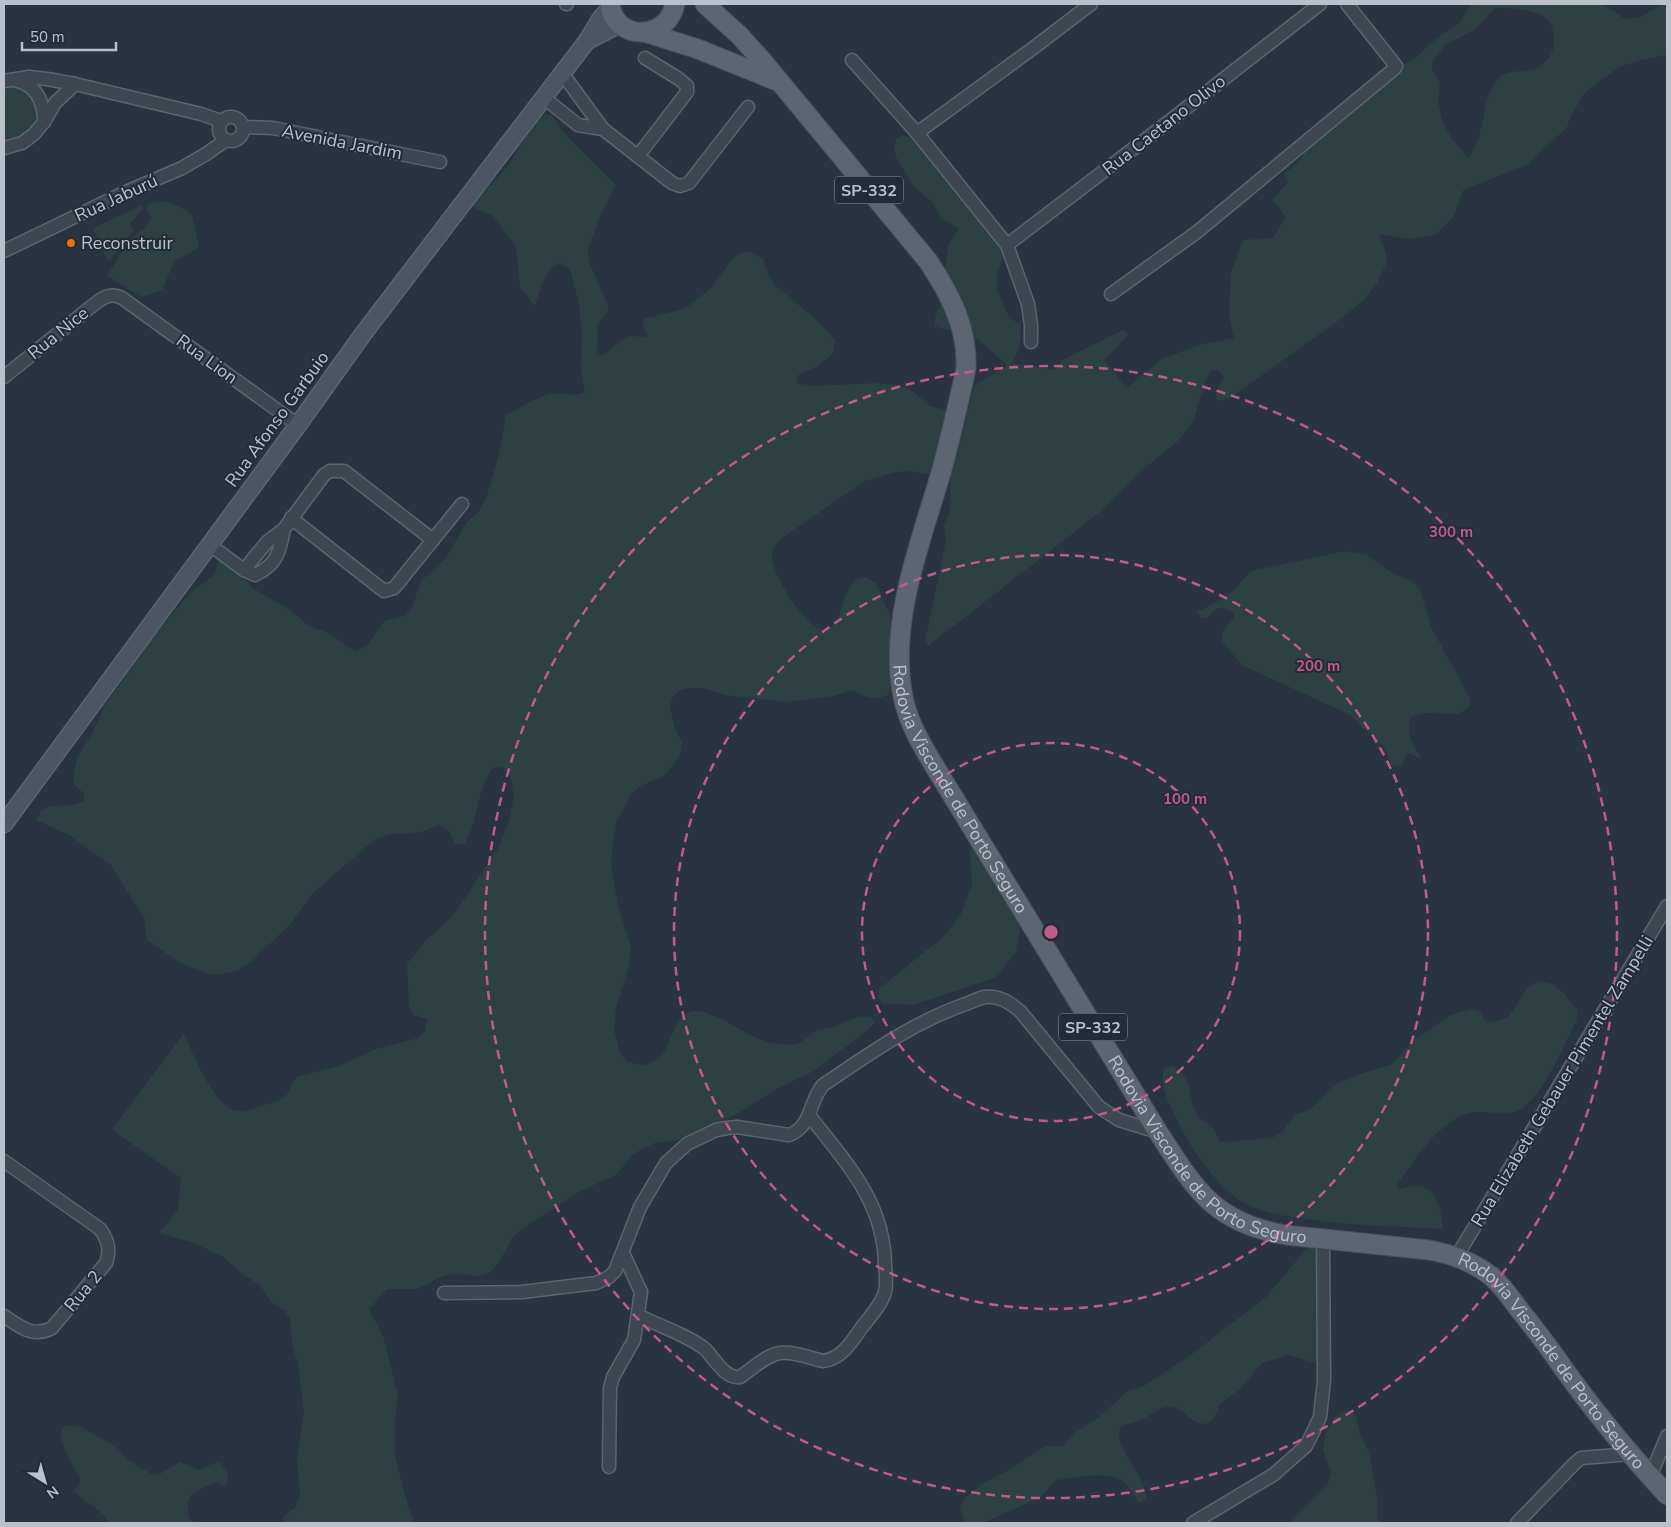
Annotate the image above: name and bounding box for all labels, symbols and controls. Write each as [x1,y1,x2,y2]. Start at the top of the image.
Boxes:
scale bar [22,20,116,52]
text: 50 m [30,27,65,47]
street label: Rua Caetano Olivo [1097,69,1231,181]
street label: Avenida Jardim [280,119,404,165]
street label: Rua Jaburú [71,168,161,228]
road number: SP-332 [835,176,903,204]
place label: Reconstruir [81,231,173,255]
marker: Reconstruir [65,237,77,249]
street label: Rua Nice [23,301,93,365]
street label: Rua Lion [171,329,243,389]
street label: Rua Afonso Garbuio [220,346,334,492]
text: 300 m [1429,522,1473,542]
text: 200 m [1296,656,1340,676]
street label: Rodovia Visconde de Porto Seguro [887,664,1034,918]
text: 100 m [1163,789,1207,809]
centre of rings [1042,923,1060,941]
street label: Rua Elizabeth Gebauer Pimentel Zampelli [1465,931,1659,1231]
road number: SP-332 [1059,1014,1127,1040]
street label: Rodovia Visconde de Porto Seguro [1102,1051,1308,1249]
street label: Rodovia Visconde de Porto Seguro [1454,1247,1650,1474]
street label: Rua 2 [59,1265,107,1317]
north arrow [20,1457,70,1507]
text: N [43,1481,62,1503]

